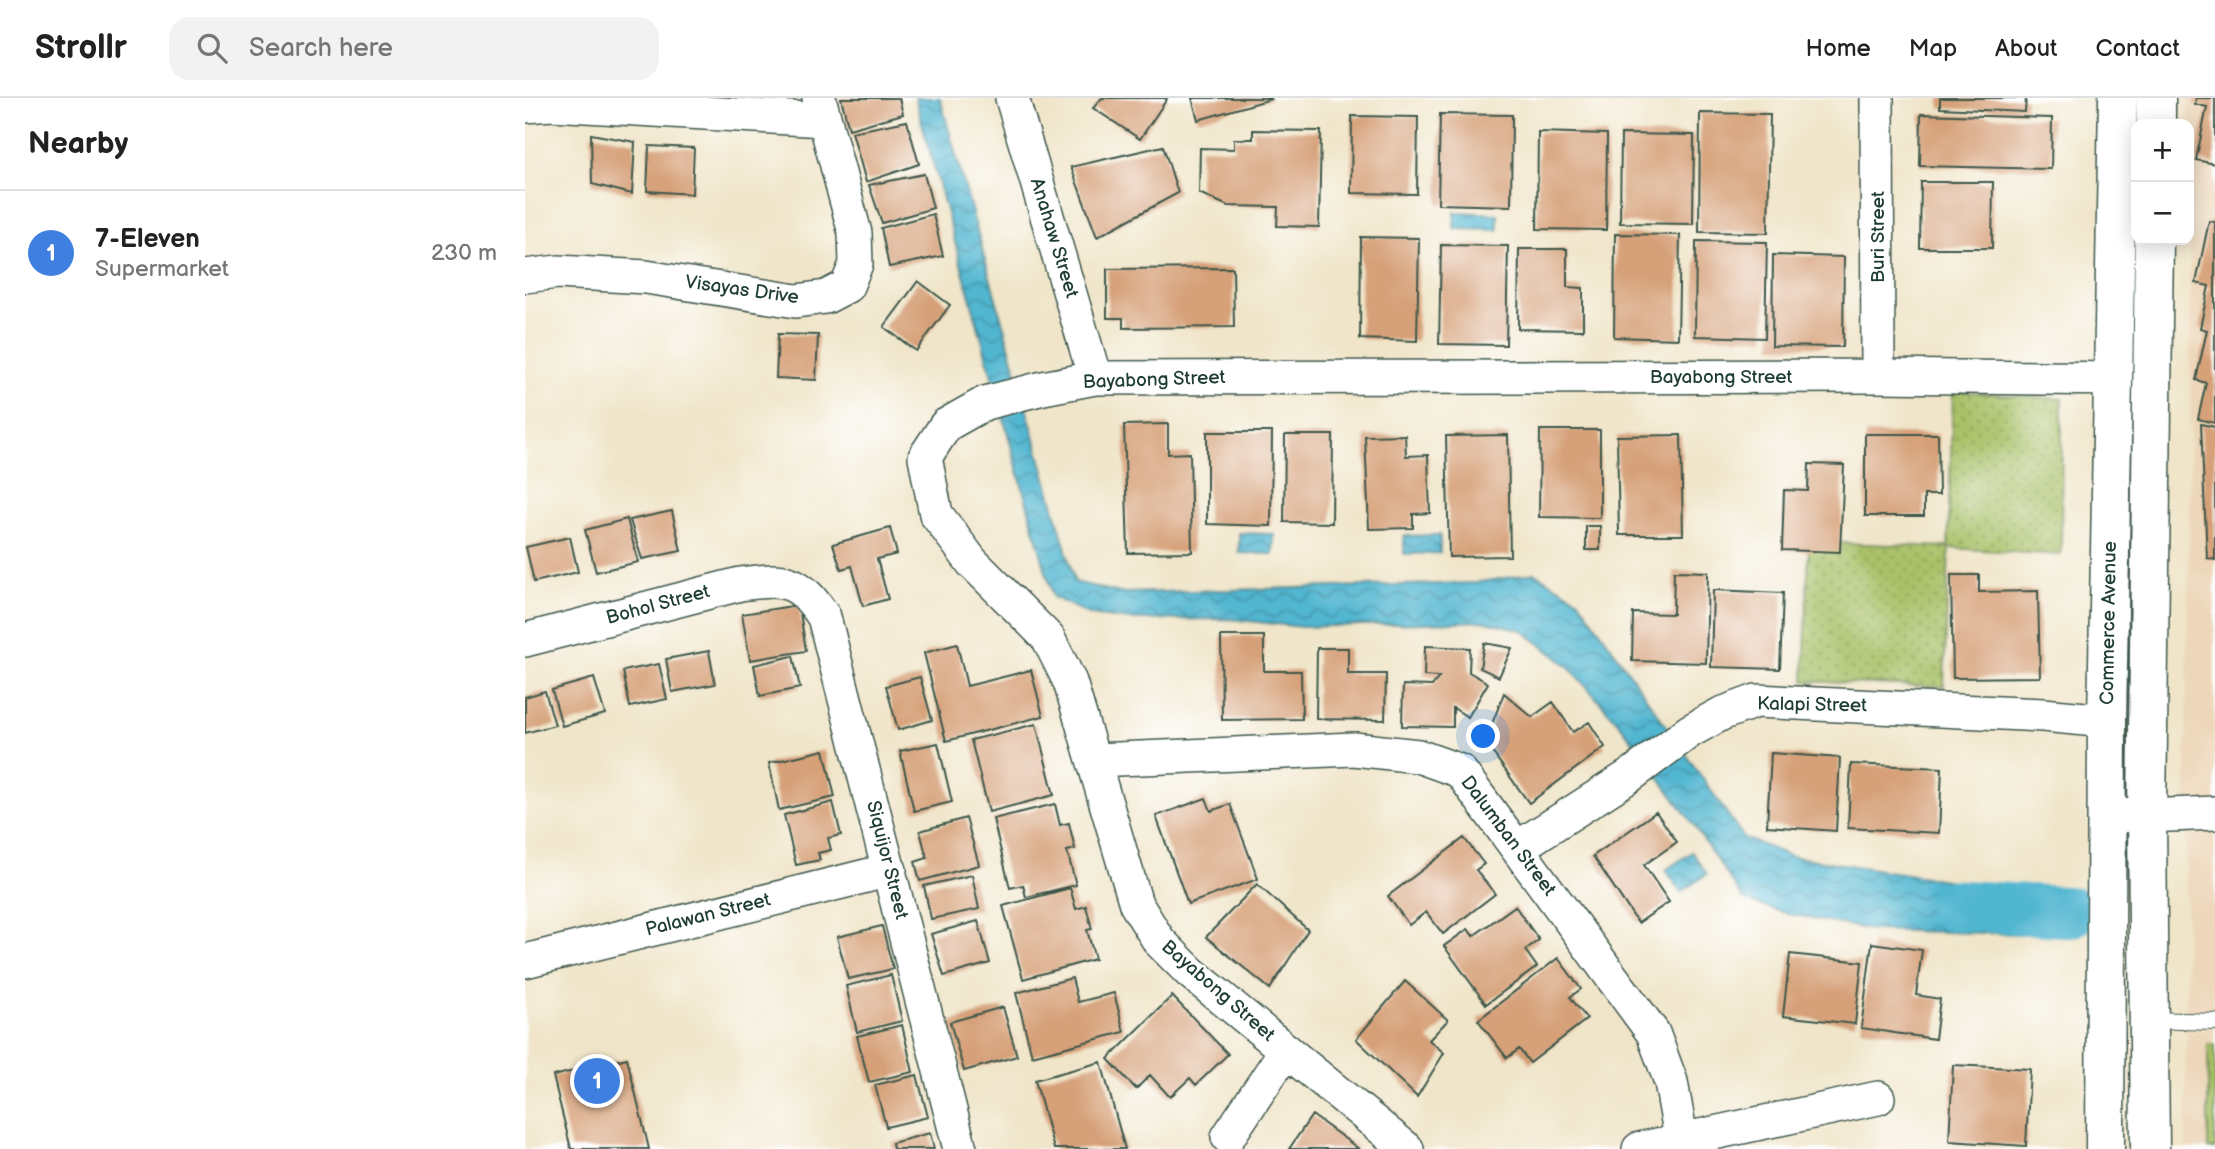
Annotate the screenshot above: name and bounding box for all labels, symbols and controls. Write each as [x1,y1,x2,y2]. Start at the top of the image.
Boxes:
search box [169,17,659,80]
text: Strollr [35,28,127,68]
icon: search [193,29,231,67]
text: Search here [249,33,393,64]
text: Home [1806,34,1871,63]
text: Map [1909,34,1957,63]
text: About [1995,34,2057,63]
text: Contact [2095,34,2180,63]
map controls [2131,119,2194,245]
button: + [2131,119,2194,182]
text: Nearby [28,126,128,162]
street label: Anahaw Street [1025,175,1083,301]
button: − [2131,182,2194,245]
street label: Buri Street [1867,191,1890,283]
text: 7-Eleven [95,224,200,255]
text: 1 [46,239,56,267]
text: 230 m [431,239,497,267]
text: Supermarket [95,255,229,283]
street label: Visayas Drive [684,271,800,309]
street label: Bayabong Street [1082,366,1226,394]
street label: Bayabong Street [1650,366,1793,389]
street label: Commerce Avenue [2096,541,2122,705]
street label: Bohol Street [604,580,712,630]
street label: Kalapi Street [1757,693,1867,717]
your location [1466,719,1500,753]
street label: Dalumban Street [1455,772,1561,901]
street label: Siquijor Street [861,798,913,922]
street label: Palawan Street [643,888,773,942]
street label: Bayabong Street [1157,936,1280,1047]
pin: 1 [574,1055,620,1107]

